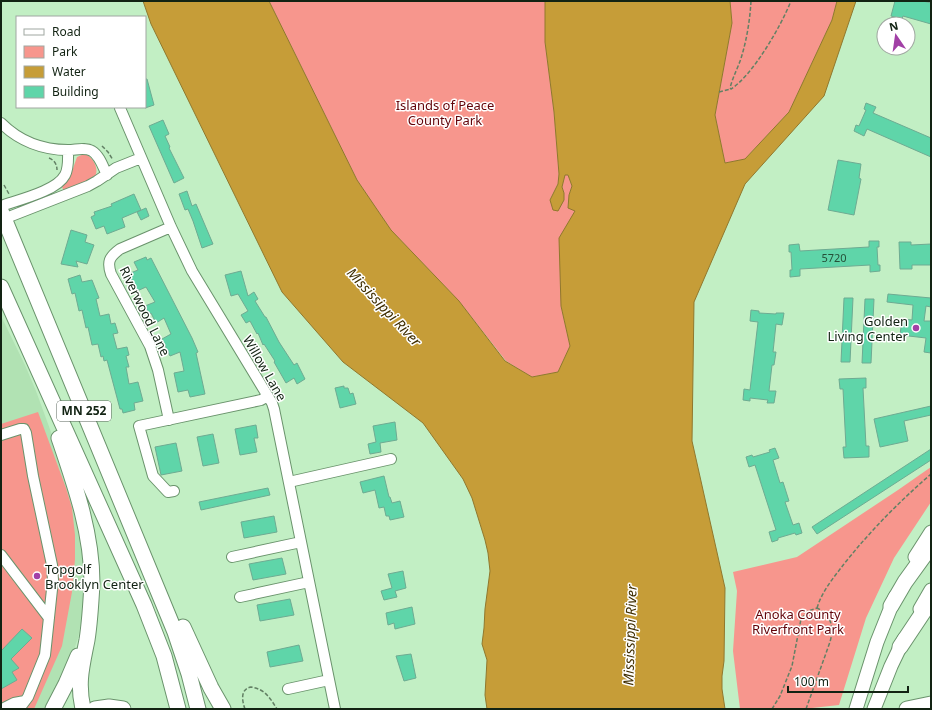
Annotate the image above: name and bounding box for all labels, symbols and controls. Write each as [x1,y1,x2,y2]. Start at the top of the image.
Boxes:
legend [16,16,146,108]
north arrow [876,16,916,56]
text: N [888,17,900,34]
text: Road [52,23,81,40]
text: Park [52,43,78,60]
text: Water [52,63,86,80]
text: Building [52,83,99,100]
park label: Islands of Peace County Park [396,96,494,129]
house number: 5720 [821,250,847,265]
street label: Riverwood Lane [116,263,174,359]
water label: Mississippi River [343,263,426,350]
place label: Golden Living Center [827,312,909,345]
marker: Golden Living Center [911,323,921,333]
street label: Willow Lane [239,332,291,404]
road number: MN 252 [57,401,111,421]
place label: Topgolf Brooklyn Center [45,560,144,593]
marker: Topgolf Brooklyn Center [32,571,42,581]
water label: Mississippi River [618,584,641,686]
park label: Anoka County Riverfront Park [752,605,844,638]
scale bar [788,668,908,694]
text: 100 m [794,673,829,690]

